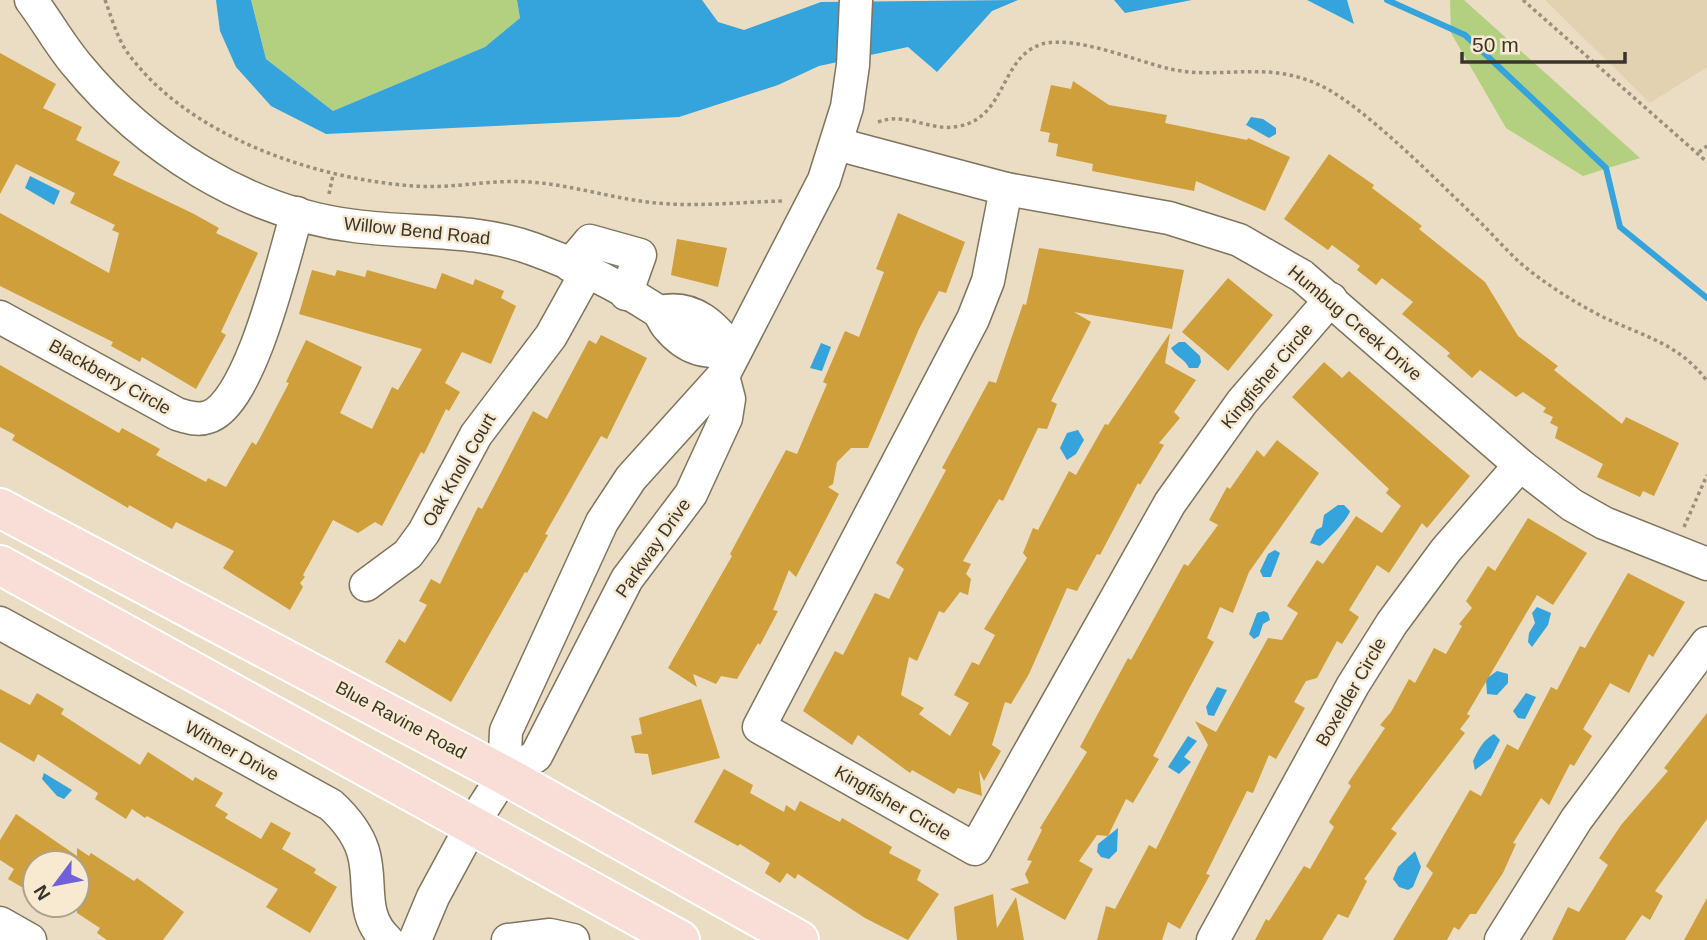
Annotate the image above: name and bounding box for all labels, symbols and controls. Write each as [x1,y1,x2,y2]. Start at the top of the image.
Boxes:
scale bar [1462,21,1625,65]
text: 50 m [1472,33,1519,56]
street label: Willow Bend Road [343,213,491,249]
street label: Humbug Creek Drive [1284,261,1426,385]
street label: Kingfisher Circle [1217,319,1317,433]
street label: Blackberry Circle [46,335,174,419]
street label: Oak Knoll Court [419,410,499,530]
street label: Parkway Drive [612,495,694,601]
street label: Boxelder Circle [1312,634,1390,750]
street label: Blue Ravine Road [332,677,470,763]
street label: Witmer Drive [182,717,282,785]
street label: Kingfisher Circle [831,762,955,844]
north arrow [21,849,91,919]
text: N [29,881,55,904]

